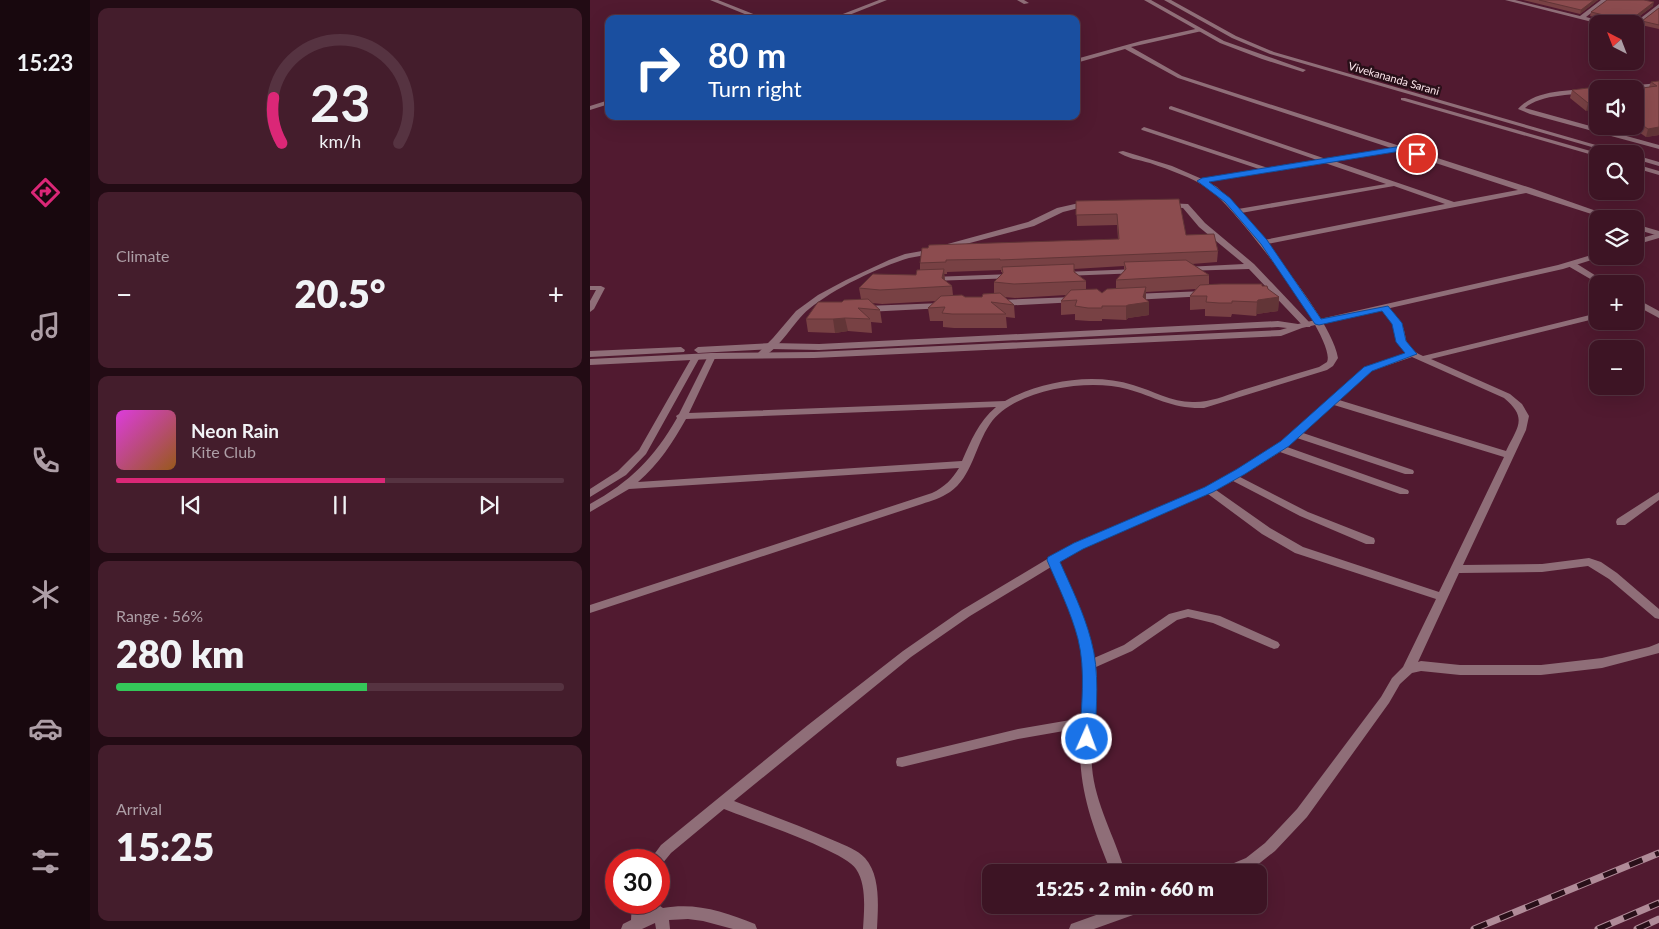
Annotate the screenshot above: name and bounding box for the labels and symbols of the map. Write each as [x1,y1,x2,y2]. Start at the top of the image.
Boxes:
north arrow [1589,15,1644,70]
street label: Vivekananda Sarani [1347,59,1441,97]
pin [1396,133,1438,175]
position arrow [1060,712,1112,764]
speed limit sign: 30 [605,849,670,914]

